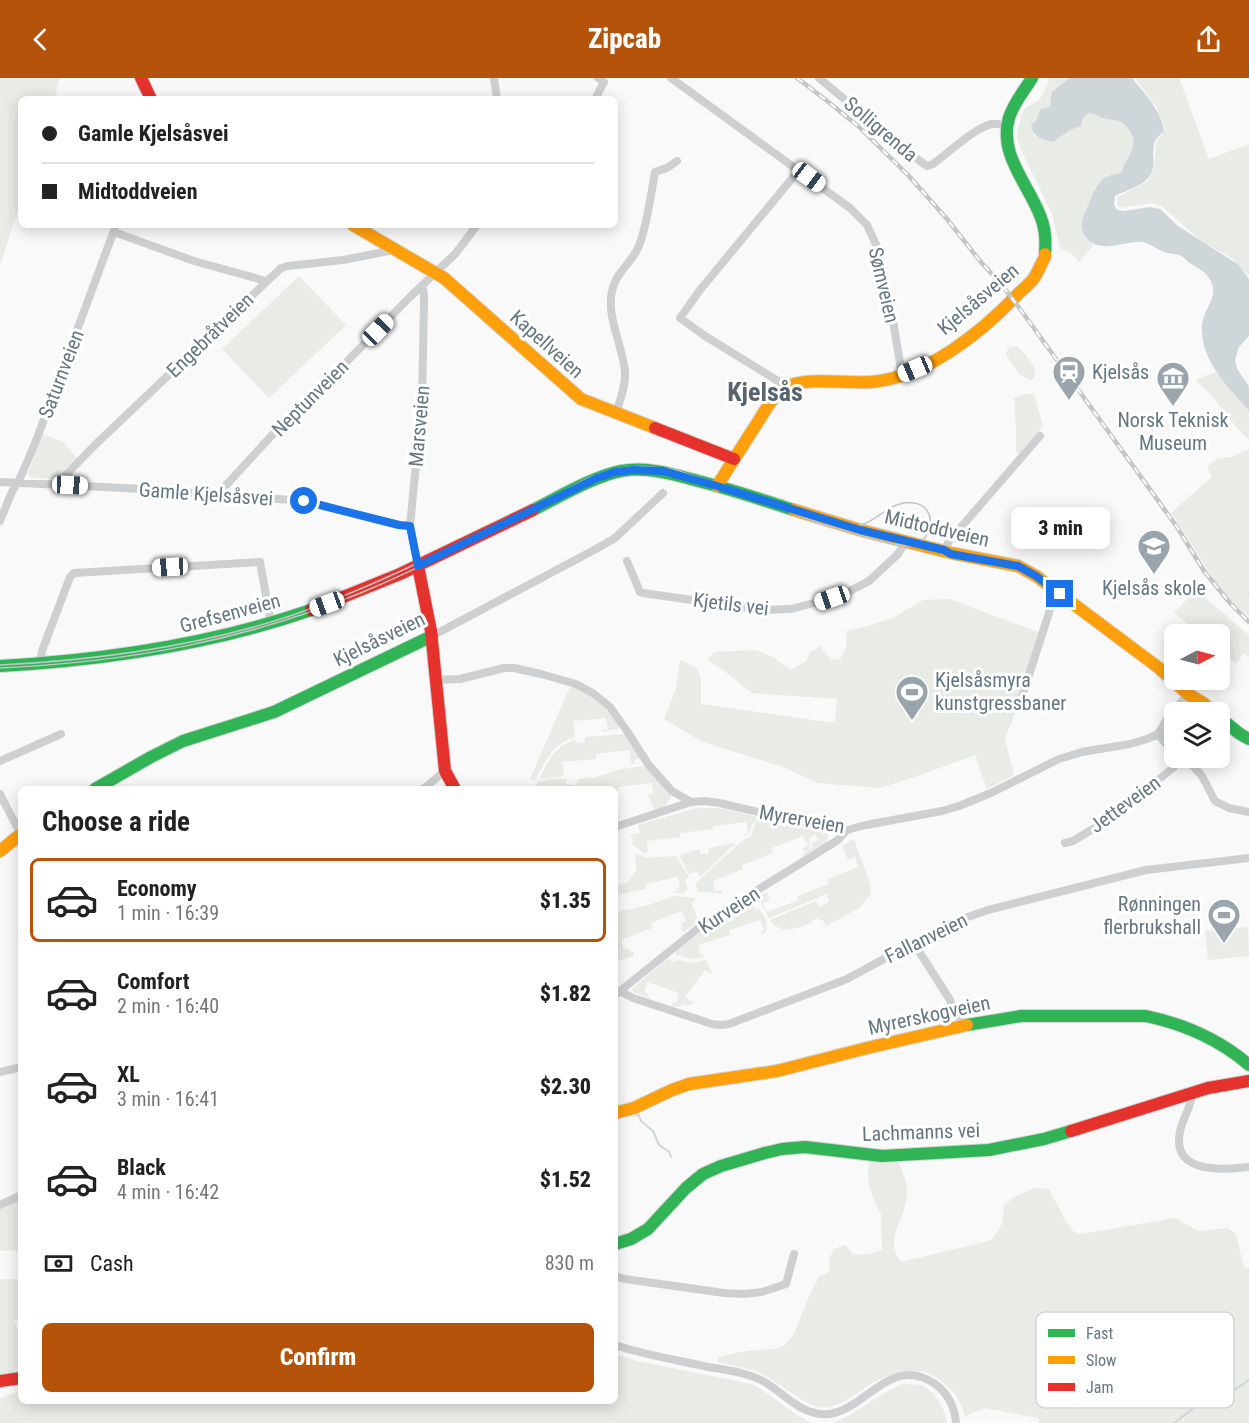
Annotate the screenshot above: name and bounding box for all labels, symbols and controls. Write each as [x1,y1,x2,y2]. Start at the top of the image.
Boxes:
icon: back [24,23,57,56]
text: Zipcab [588,23,661,55]
icon: share [1192,23,1225,56]
street label: Solligrenda [839,91,923,167]
text: Gamle Kjelsåsvei [78,121,229,146]
car [789,159,829,195]
text: Midtoddveien [78,179,197,204]
street label: Sømveien [864,245,904,325]
street label: Kjelsåsveien [933,258,1023,340]
street label: Engebråtveien [162,288,258,382]
street label: Kapellveien [505,305,589,383]
car [359,311,397,349]
street label: Saturnveien [33,326,89,422]
car [895,354,935,384]
station icon: Kjelsås [1051,354,1087,401]
street label: Neptunveien [267,355,353,441]
place label: Kjelsås [1092,360,1149,384]
museum icon: Norsk Teknisk Museum [1155,360,1191,407]
district label: Kjelsås [727,377,803,407]
street label: Marsveien [404,384,434,468]
place label: Norsk Teknisk Museum [1117,408,1229,455]
car [52,475,88,495]
street label: Gamle Kjelsåsvei [138,477,274,511]
route start [290,487,317,514]
street label: Midtoddveien [882,504,992,552]
callout: 3 min [1010,507,1110,549]
text: 3 min [1038,516,1083,540]
school or university icon: Kjelsås skole [1136,528,1172,575]
car [152,557,188,577]
place label: Kjelsås skole [1102,576,1206,600]
route end [1046,580,1073,607]
car [812,584,852,612]
street label: Kjetils vei [692,587,770,621]
street label: Grefsenveien [177,588,283,638]
car [307,589,347,619]
street label: Kjelsåsveien [329,607,429,671]
north arrow [1164,624,1230,690]
map controls [1164,624,1230,768]
place label: Kjelsåsmyra kunstgressbaner [935,668,1066,715]
sports icon: Kjelsåsmyra kunstgressbaner [894,674,930,721]
button: layers [1164,702,1230,768]
street label: Jetteveien [1085,770,1165,838]
street label: Myrerveien [757,800,847,838]
text: Choose a ride [42,806,190,838]
icon: car [45,873,99,927]
text: Economy [117,876,197,901]
street label: Kurveien [694,881,764,939]
text: $1.35 [540,888,591,913]
place label: Rønningen flerbrukshall [1103,892,1201,939]
sports icon: Rønningen flerbrukshall [1206,897,1242,944]
text: 1 min · 16:39 [117,901,219,925]
street label: Fallanveien [881,908,971,968]
icon: car [45,966,99,1020]
text: Comfort [117,969,190,994]
text: $1.82 [540,981,591,1006]
street label: Myrerskogveien [866,990,992,1040]
text: 2 min · 16:40 [117,994,219,1018]
icon: car [45,1059,99,1113]
text: XL [117,1062,140,1087]
text: $2.30 [540,1074,591,1099]
text: 3 min · 16:41 [117,1087,219,1111]
street label: Lachmanns vei [862,1118,980,1146]
icon: car [45,1152,99,1206]
text: Black [117,1155,166,1180]
text: $1.52 [540,1167,591,1192]
text: 4 min · 16:42 [117,1180,219,1204]
icon: cash [42,1247,75,1280]
text: Cash [90,1251,134,1276]
text: 830 m [545,1251,594,1275]
legend [1036,1312,1234,1408]
button: Confirm [42,1323,594,1392]
text: Fast [1086,1324,1113,1343]
text: Slow [1086,1351,1116,1370]
text: Jam [1086,1378,1113,1397]

